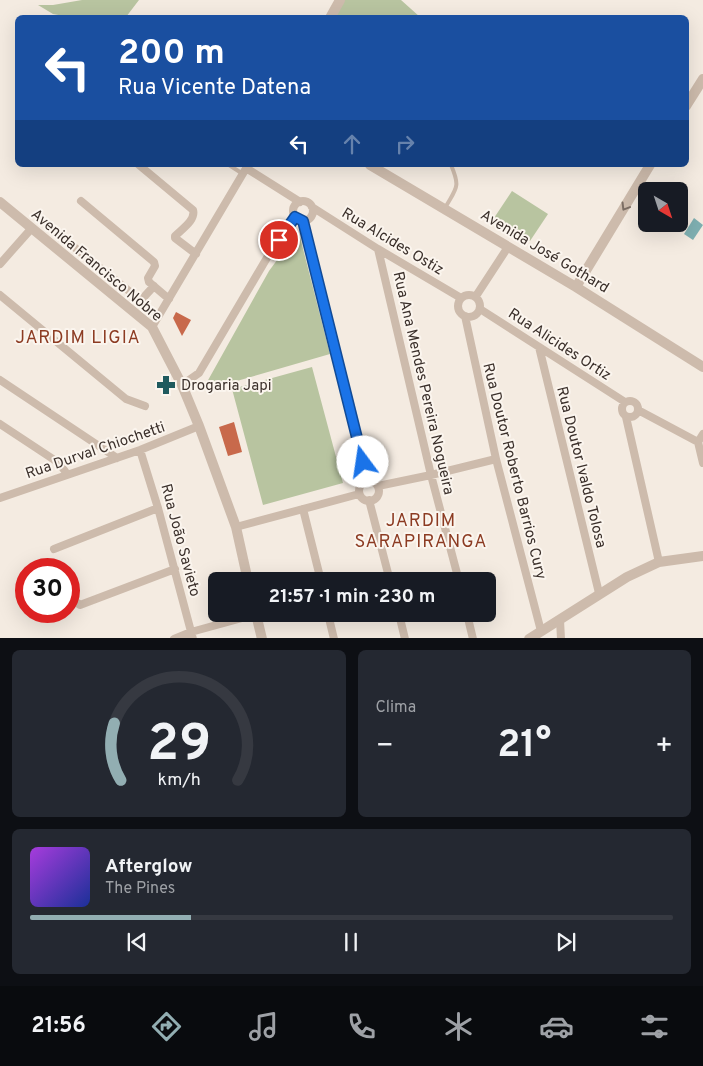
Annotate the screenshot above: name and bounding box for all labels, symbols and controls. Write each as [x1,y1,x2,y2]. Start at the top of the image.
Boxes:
text: 200 m [118,32,225,76]
icon: left [35,35,100,100]
text: Rua Vicente Datena [118,75,311,102]
icon: left [285,130,313,158]
icon: ahead [338,130,366,158]
icon: right [391,130,419,158]
north arrow [638,182,688,232]
map controls [638,182,688,232]
one-way arrow [621,201,631,210]
street label: Rua Alcides Ostiz [338,204,447,280]
street label: Avenida Francisco Nobre [27,206,166,327]
street label: Avenida José Gothard [476,206,612,298]
pin [258,219,300,261]
icon: arrive [265,226,293,254]
street label: Rua Ana Mendes Pereira Nogueira [388,270,457,497]
street label: Rua Alicides Ortiz [504,305,614,386]
district label: JARDIM LIGIA [15,327,141,350]
street label: Rua Doutor Roberto Barrios Cury [477,361,550,582]
pharmacy icon: Drogaria Japi [155,374,177,396]
place label: Drogaria Japi [181,377,272,396]
street label: Rua Doutor Ivaldo Tolosa [551,385,610,550]
street label: Rua Durval Chiochetti [23,419,168,484]
position arrow [336,435,388,487]
street label: Rua João Savieto [155,482,204,599]
district label: JARDIM SARAPIRANGA [354,510,488,554]
speed limit sign: 30 [15,558,80,623]
text: 21:57 · 1 min · 230 m [269,585,435,609]
text: Clima [376,698,416,718]
text: 29 [147,713,211,779]
text: 21° [497,722,551,771]
text: − [376,729,394,765]
text: + [655,729,673,765]
text: km/h [157,769,200,792]
text: Afterglow [105,855,193,879]
text: The Pines [105,879,175,899]
icon: previous [123,928,151,956]
icon: pause [337,928,365,956]
icon: next [552,928,580,956]
icon: directions [149,1009,184,1044]
icon: music [246,1009,281,1044]
icon: phone [344,1009,379,1044]
icon: climate [441,1009,476,1044]
icon: car [539,1009,574,1044]
icon: filters [637,1009,672,1044]
text: 21:56 [31,1013,86,1040]

